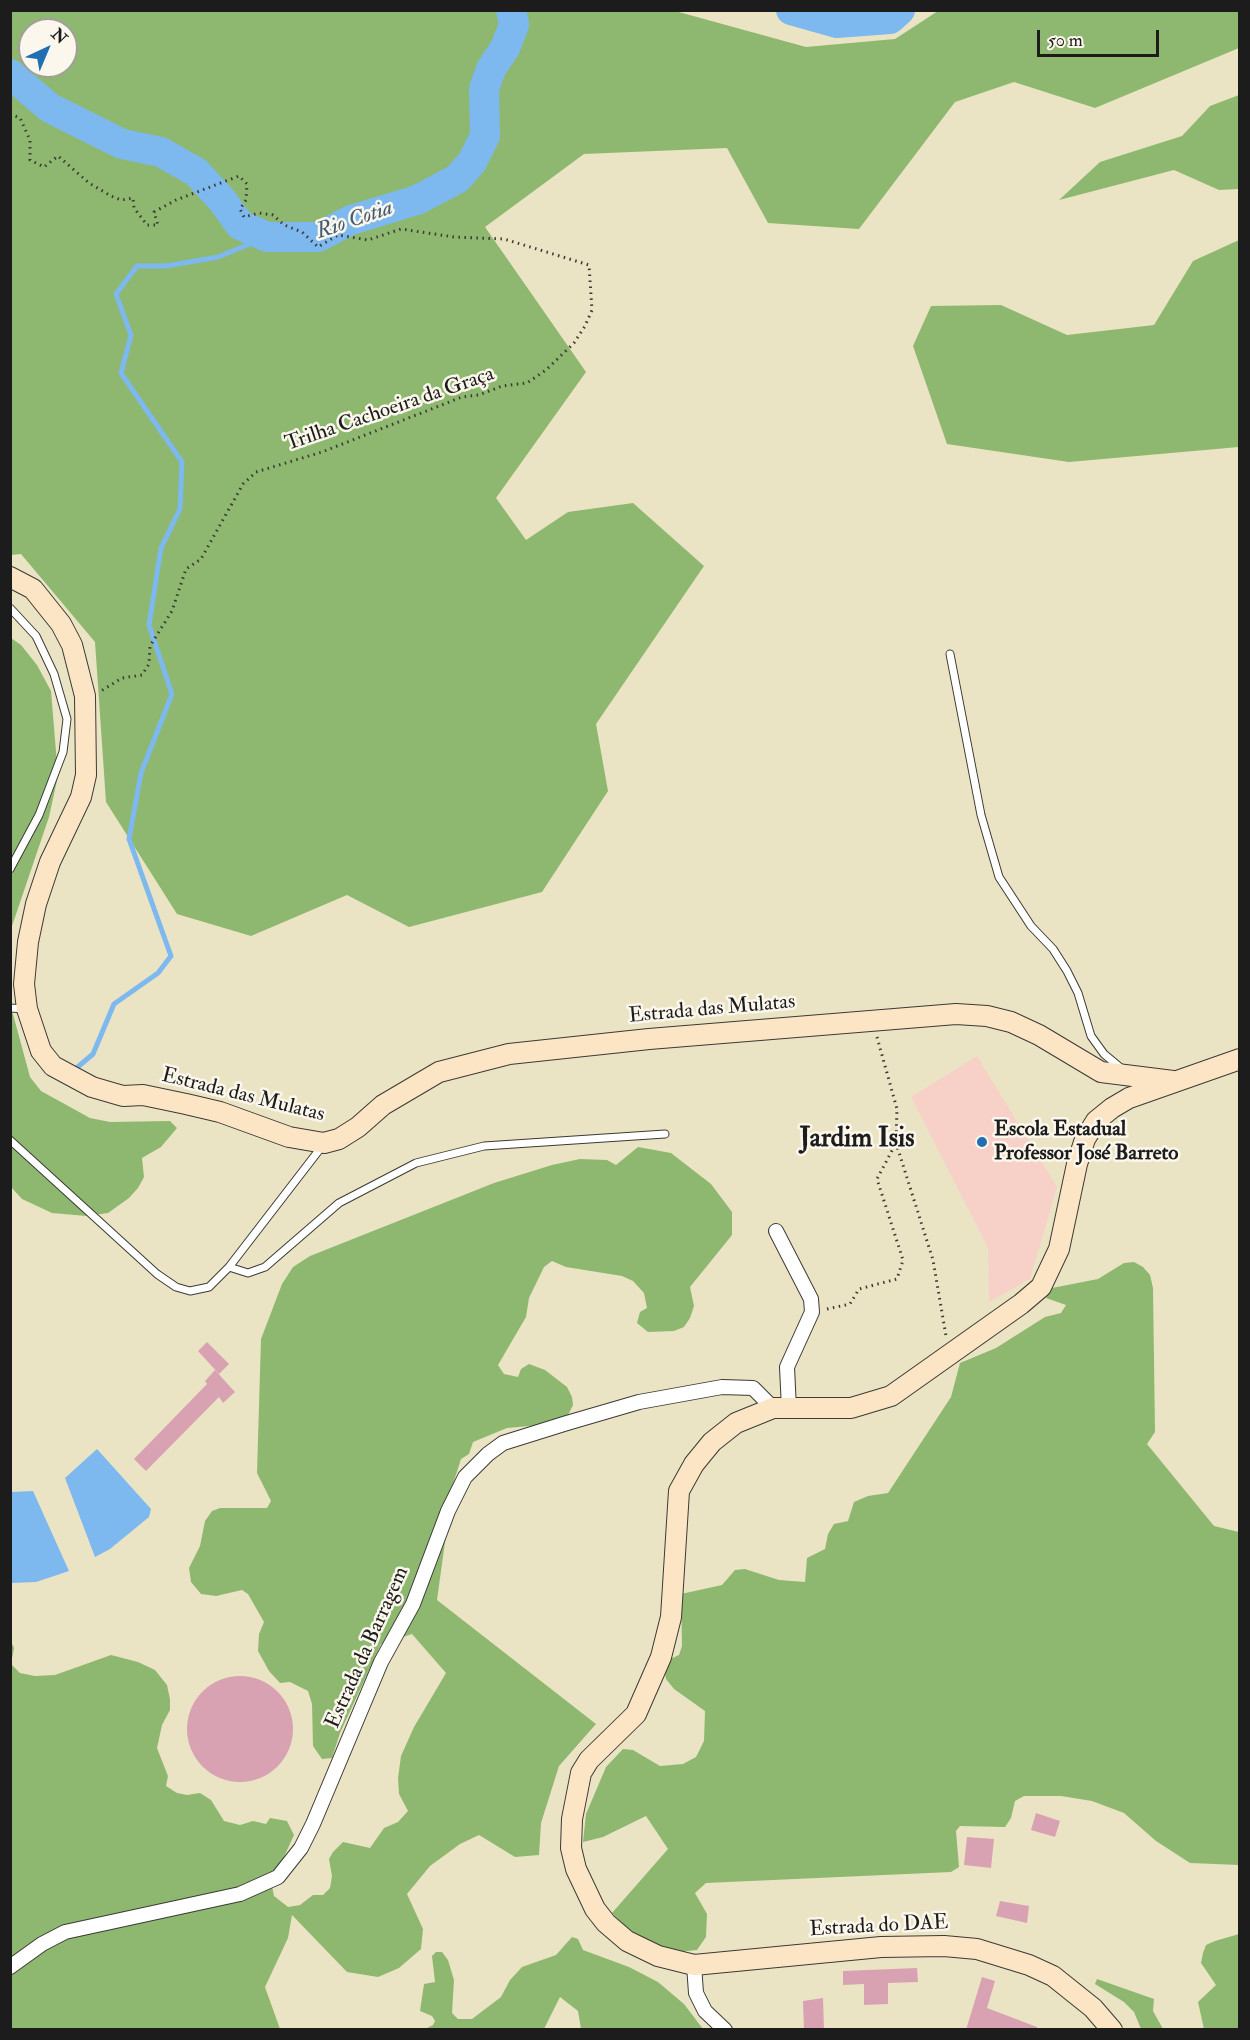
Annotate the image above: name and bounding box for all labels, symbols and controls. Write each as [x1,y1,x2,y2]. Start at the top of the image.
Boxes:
north arrow [18,18,78,78]
scale bar [1040,18,1162,56]
text: N [47,24,71,49]
text: 50 m [1048,29,1083,52]
water label: Rio Cotia [313,196,397,246]
street label: Trilha Cachoeira da Graça [282,362,498,458]
street label: Estrada das Mulatas [628,990,796,1030]
street label: Estrada das Mulatas [159,1064,327,1128]
place label: Escola Estadual Professor José Barreto [994,1117,1178,1167]
district label: Jardim Isis [799,1124,915,1156]
marker: Escola Estadual Professor José Barreto [975,1135,989,1149]
street label: Estrada da Barragem [321,1563,415,1733]
street label: Estrada do DAE [809,1911,949,1943]

